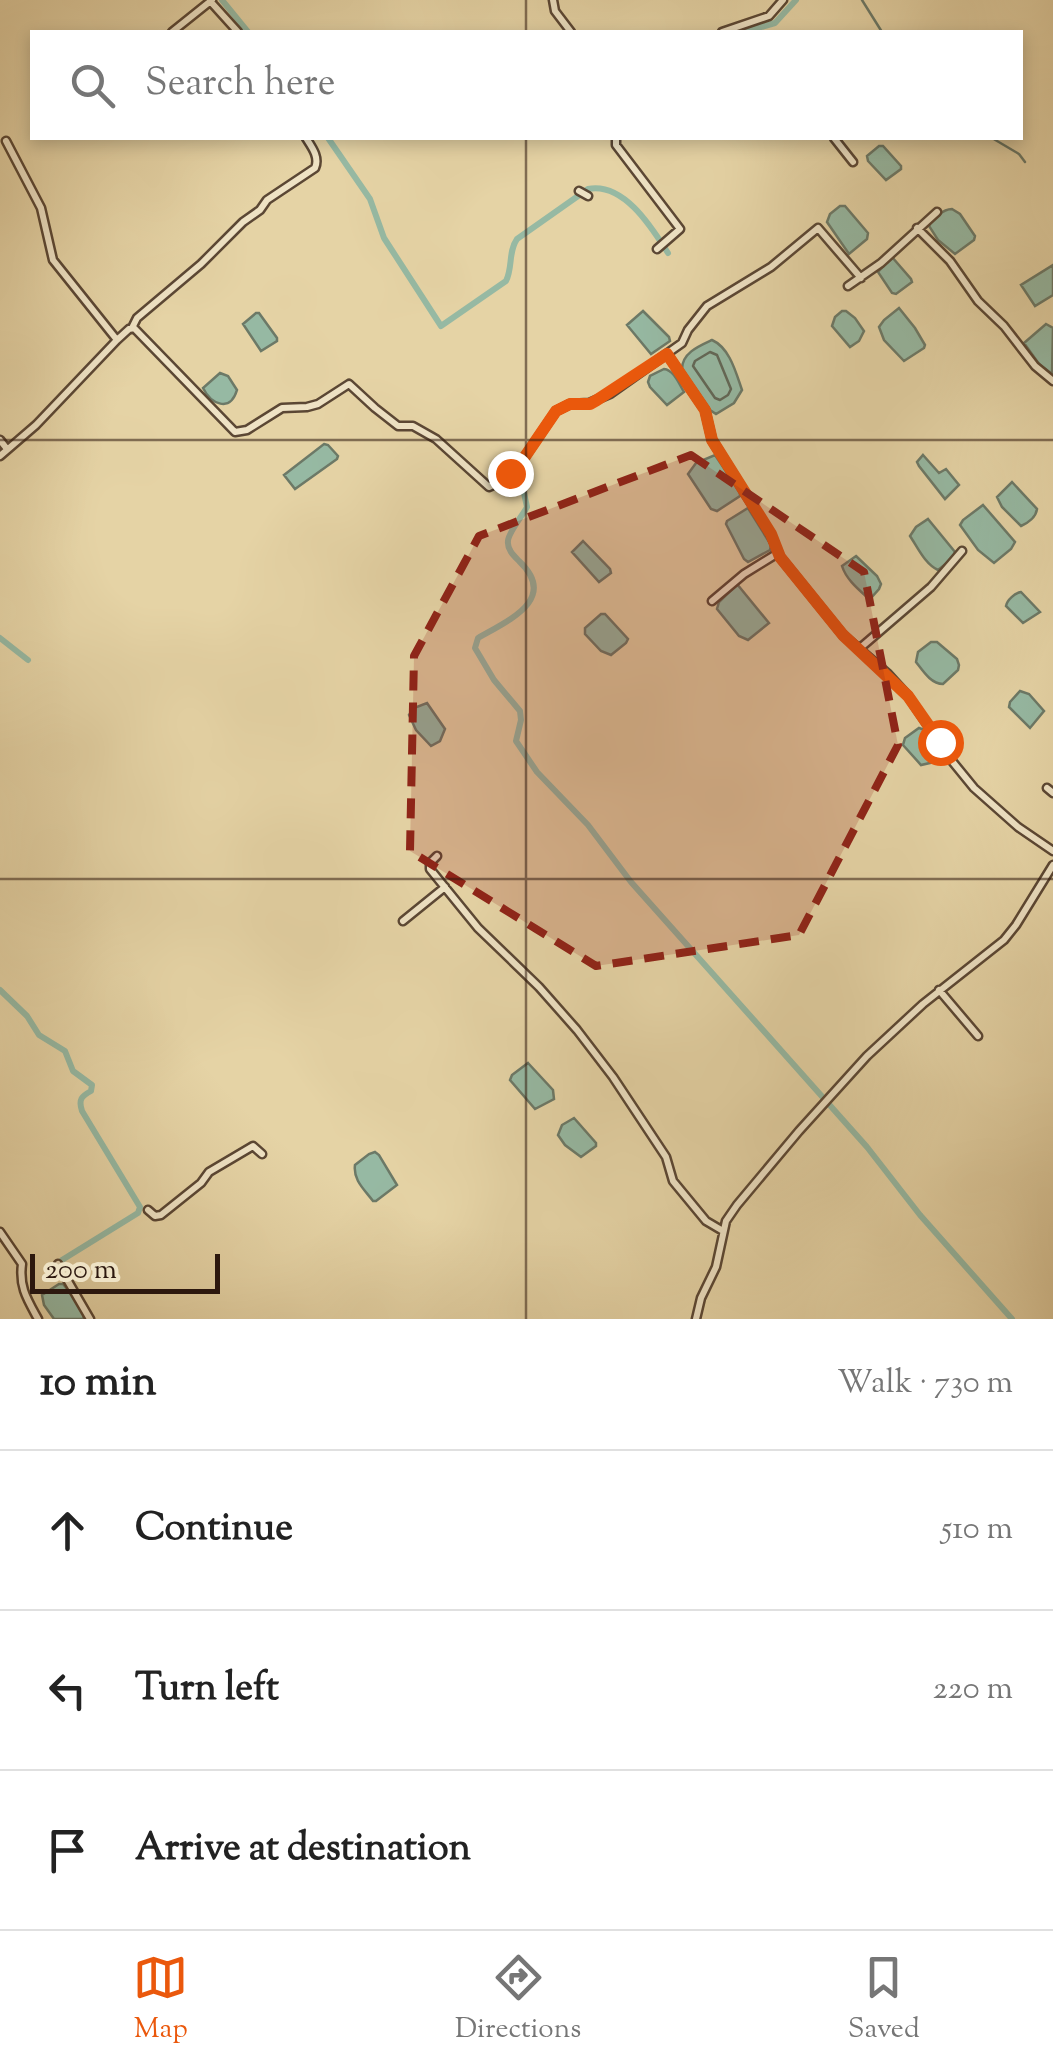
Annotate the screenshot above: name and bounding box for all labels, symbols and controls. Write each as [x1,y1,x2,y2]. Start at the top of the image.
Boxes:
search box [30,30,1023,140]
icon: search [65,58,120,113]
text: Search here [145,58,336,112]
route end [488,451,534,497]
route start [918,720,964,766]
scale bar [30,1249,220,1294]
text: 200 m [45,1251,117,1291]
text: 10 min [40,1354,157,1414]
text: Walk · 730 m [837,1361,1013,1407]
icon: ahead [40,1503,95,1558]
text: Continue [135,1503,293,1557]
text: 510 m [941,1507,1013,1553]
icon: left [40,1663,95,1718]
text: Turn left [135,1663,279,1717]
text: 220 m [933,1667,1013,1713]
icon: arrive [40,1823,95,1878]
text: Arrive at destination [135,1823,471,1877]
tab: Map [133,1950,188,2050]
tab: Directions [455,1950,581,2050]
tab: Saved [848,1950,920,2050]

